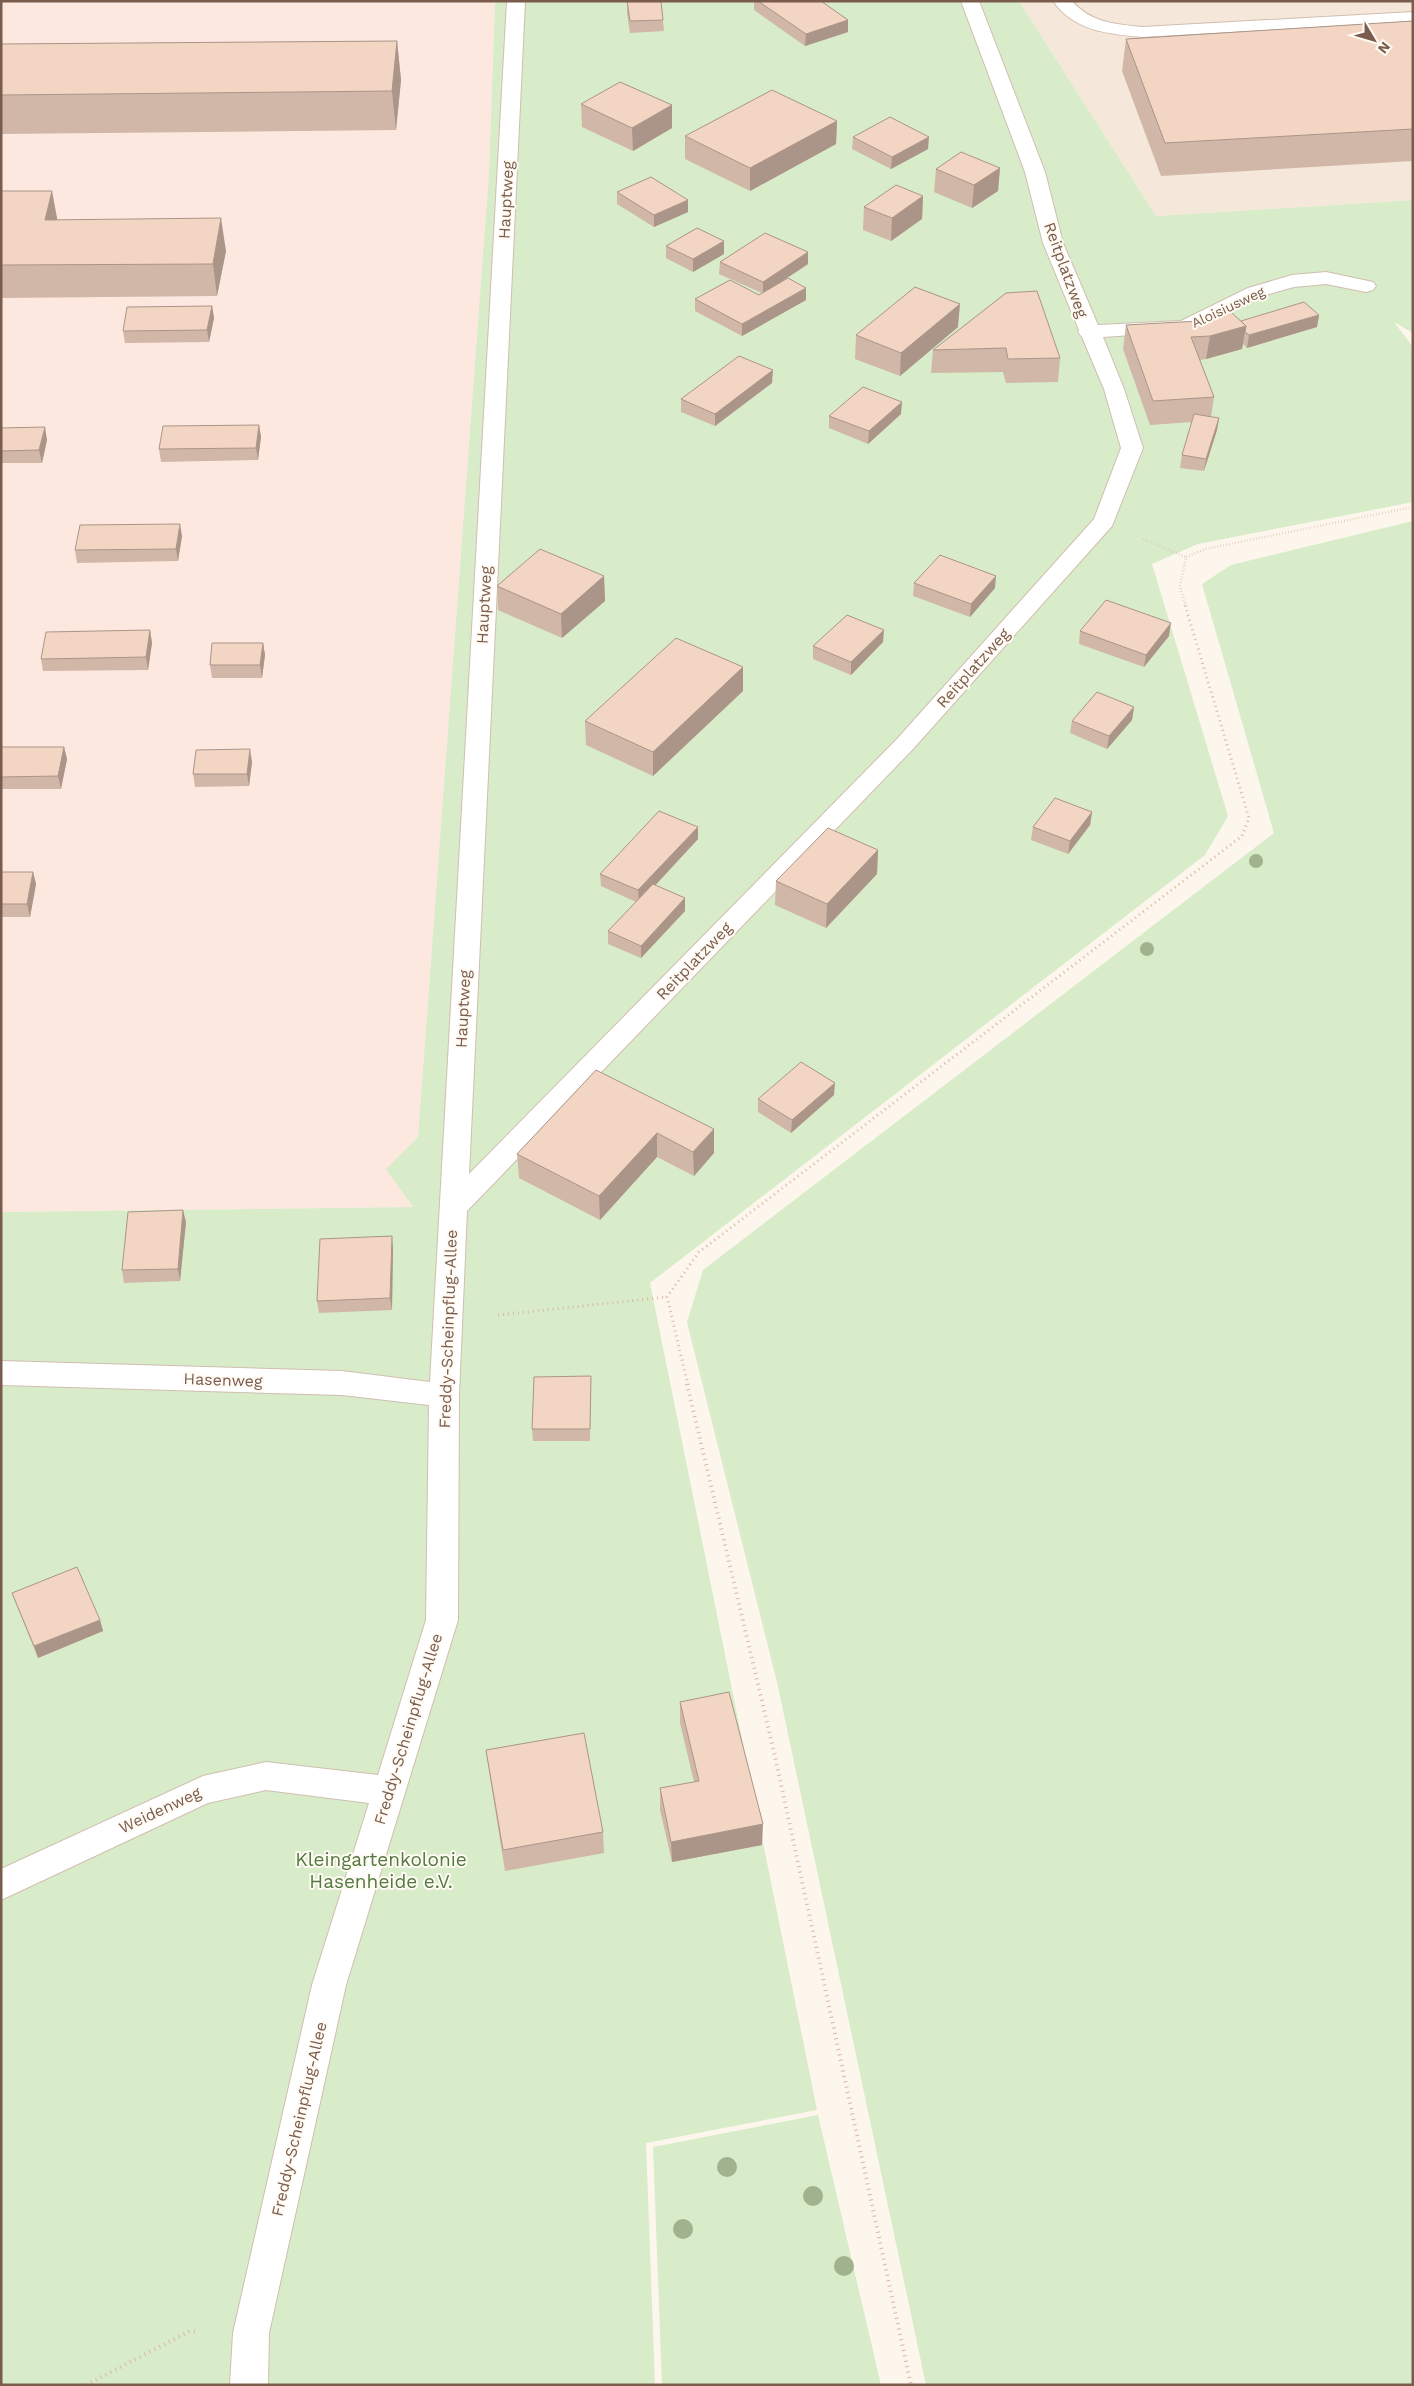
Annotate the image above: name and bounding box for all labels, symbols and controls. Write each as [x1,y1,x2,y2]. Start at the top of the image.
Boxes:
north arrow [1349,15,1399,65]
text: N [1375,39,1394,57]
street label: Hauptweg [494,160,518,239]
street label: Reitplatzweg [1040,220,1092,321]
street label: Aloisiusweg [1189,283,1268,331]
street label: Hauptweg [472,565,496,644]
street label: Reitplatzweg [932,624,1014,712]
street label: Reitplatzweg [652,918,736,1004]
street label: Hauptweg [451,969,475,1048]
street label: Freddy-Scheinpflug-Allee [435,1229,461,1429]
street label: Hasenweg [183,1369,263,1391]
street label: Freddy-Scheinpflug-Allee [370,1631,446,1827]
street label: Weidenweg [116,1783,204,1837]
park label: Kleingartenkolonie Hasenheide e.V. [295,1848,467,1893]
street label: Freddy-Scheinpflug-Allee [267,2020,331,2218]

